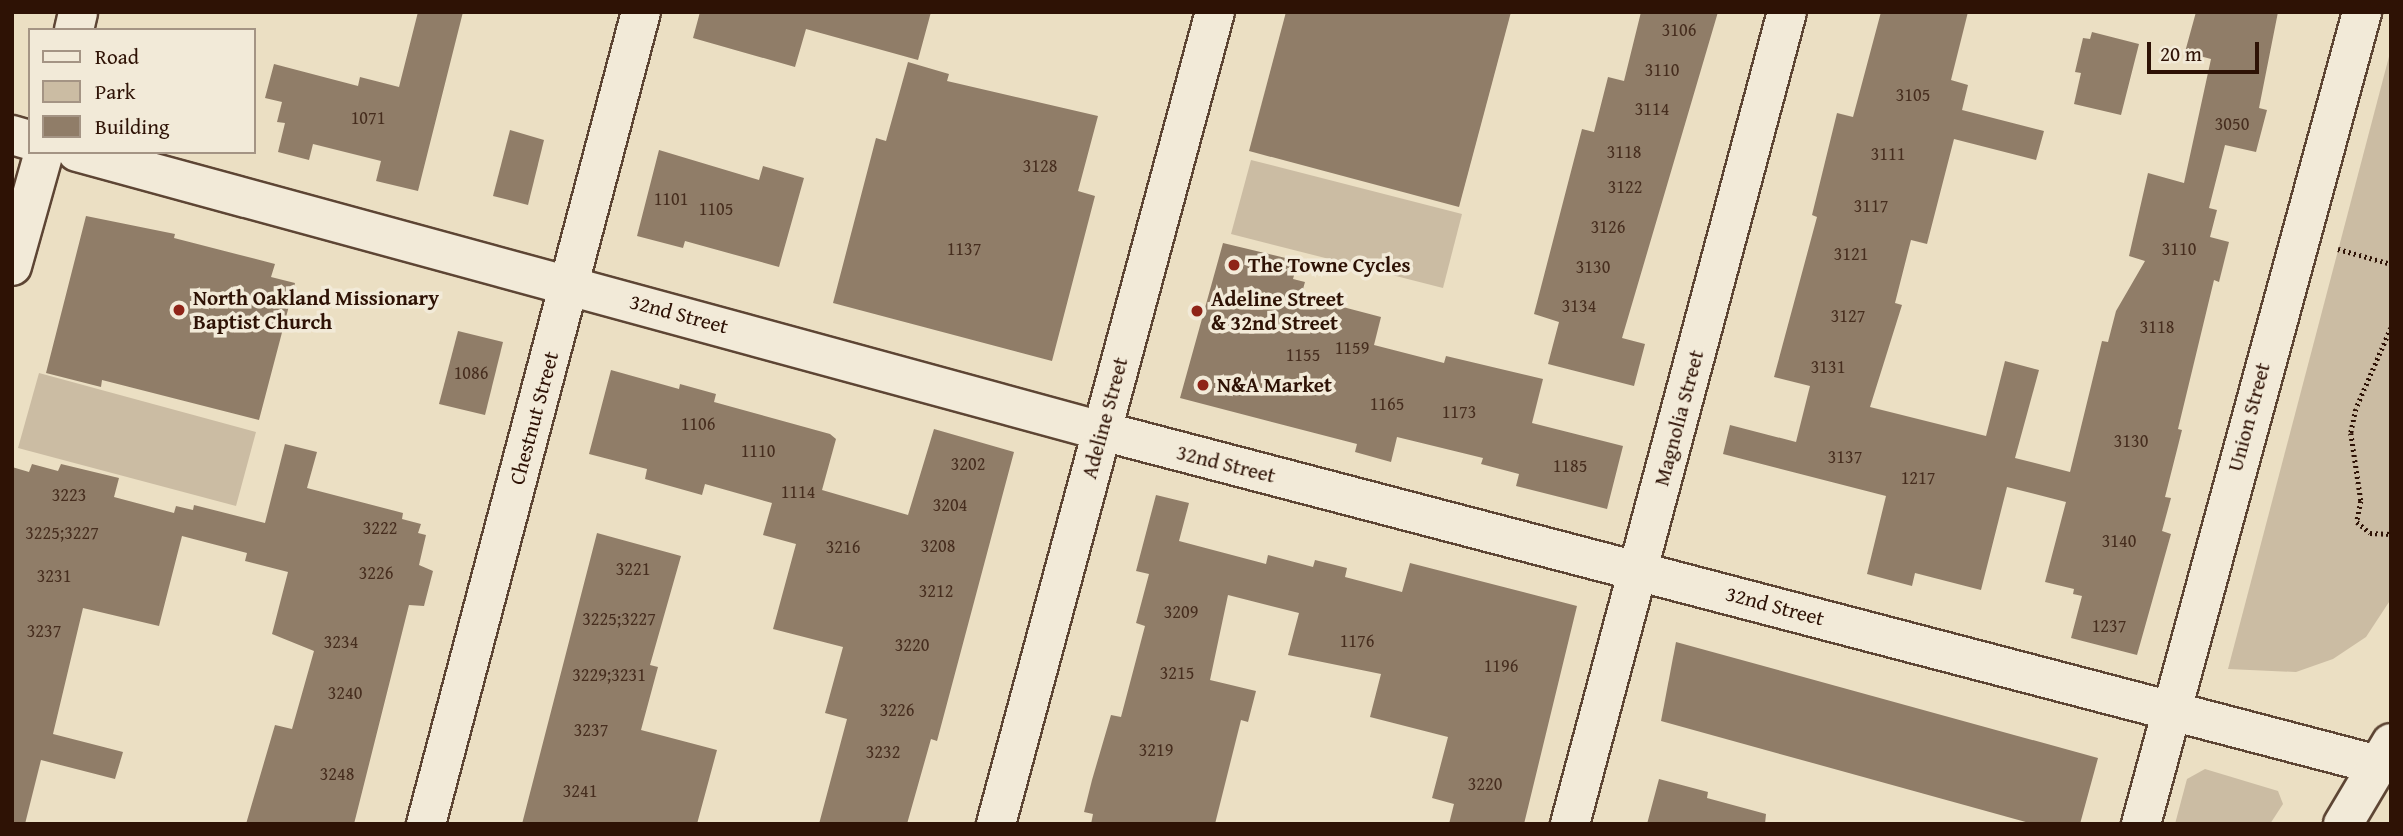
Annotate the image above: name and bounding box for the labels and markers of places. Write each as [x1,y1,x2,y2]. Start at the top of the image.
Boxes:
place label: The Towne Cycles [1248,252,1411,278]
marker: The Towne Cycles [1226,257,1242,273]
place label: North Oakland Missionary Baptist Church [193,285,439,335]
place label: Adeline Street & 32nd Street [1211,286,1344,336]
marker: North Oakland Missionary Baptist Church [171,302,187,318]
marker: Adeline Street & 32nd Street [1189,303,1205,319]
place label: N&A Market [1217,372,1332,398]
marker: N&A Market [1195,377,1211,393]

